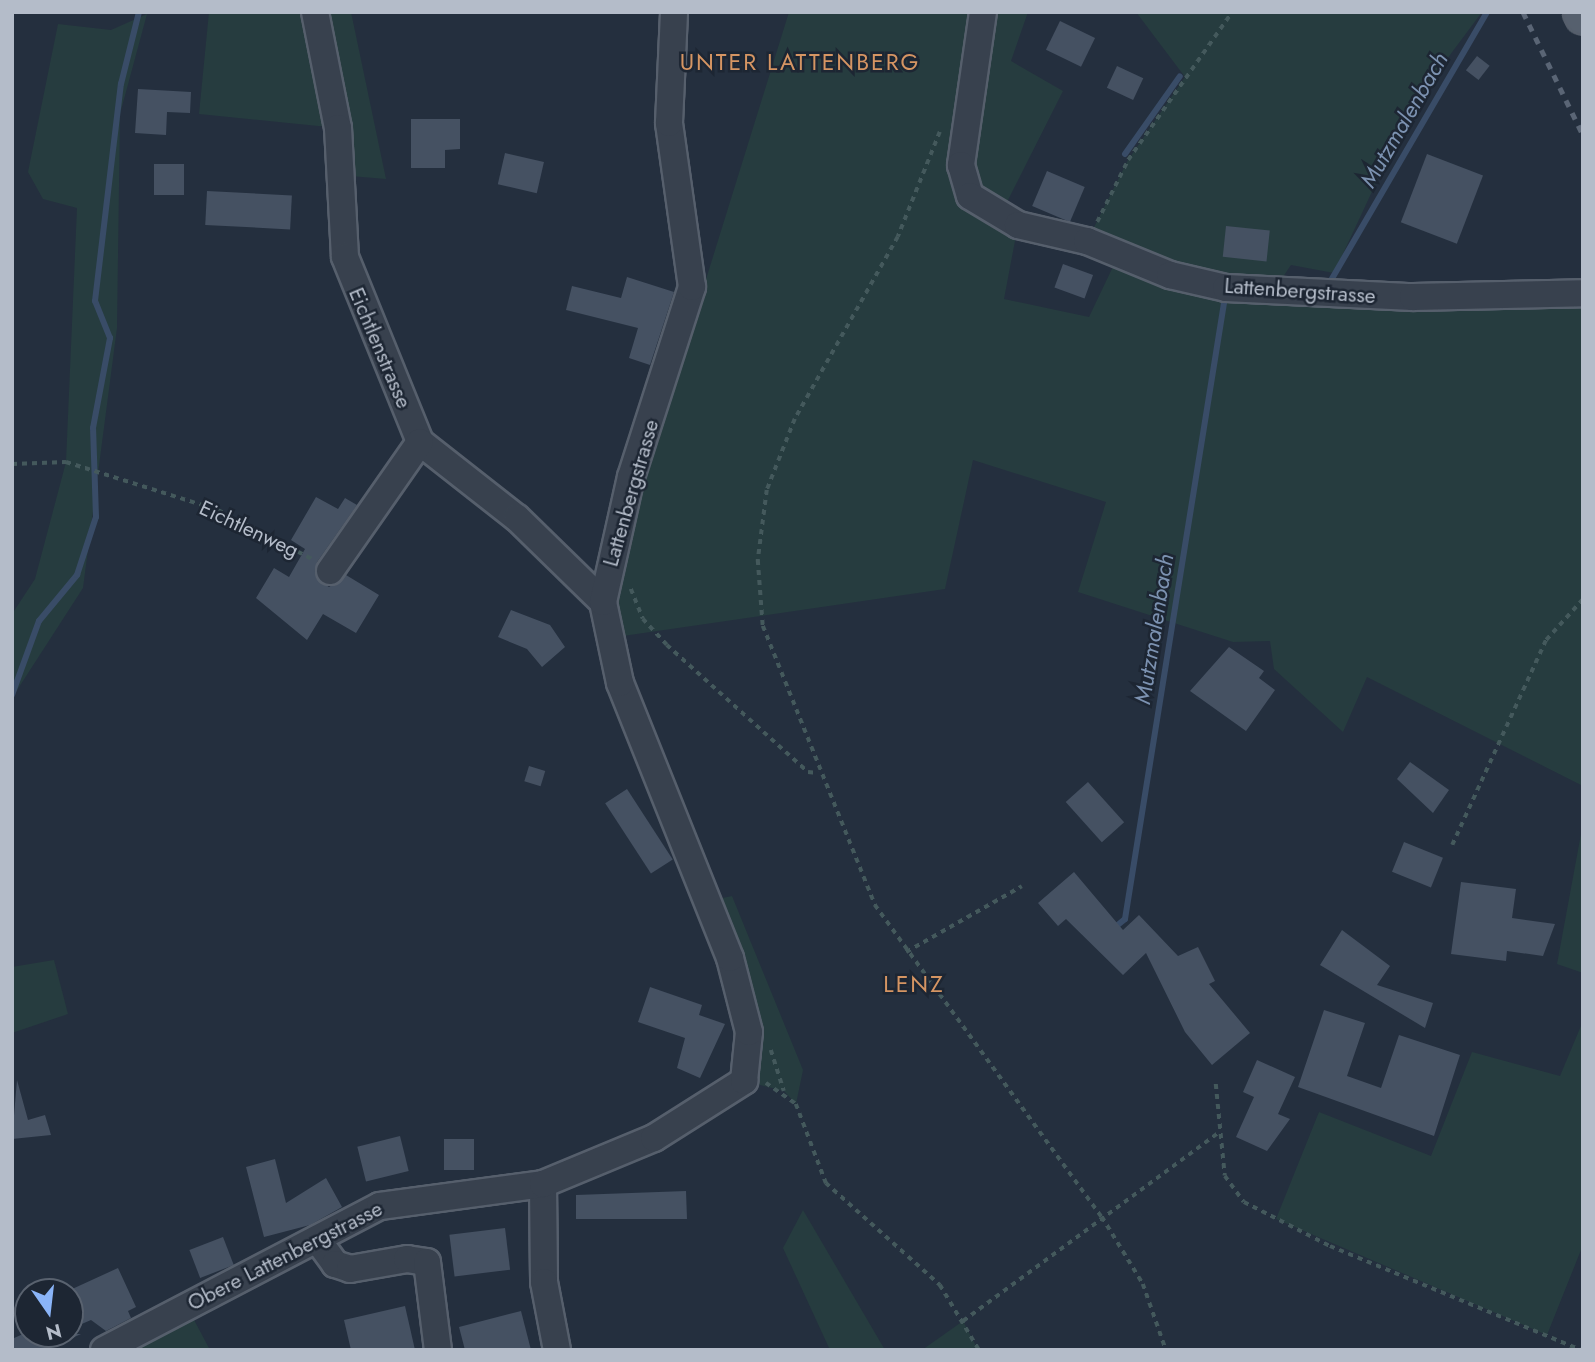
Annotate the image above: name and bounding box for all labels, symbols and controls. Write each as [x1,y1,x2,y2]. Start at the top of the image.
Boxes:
water label: Mutzmalenbach [1354,47,1454,193]
district label: UNTER LATTENBERG [682,48,918,76]
street label: Lattenbergstrasse [1223,273,1377,309]
street label: Eichtlenstrasse [343,284,417,412]
street label: Lattenbergstrasse [598,417,664,569]
street label: Eichtlenweg [195,495,303,563]
water label: Mutzmalenbach [1129,552,1179,706]
district label: LENZ [884,970,944,998]
street label: Obere Lattenbergstrasse [183,1196,387,1316]
north arrow [14,1278,84,1348]
text: N [43,1317,64,1347]

